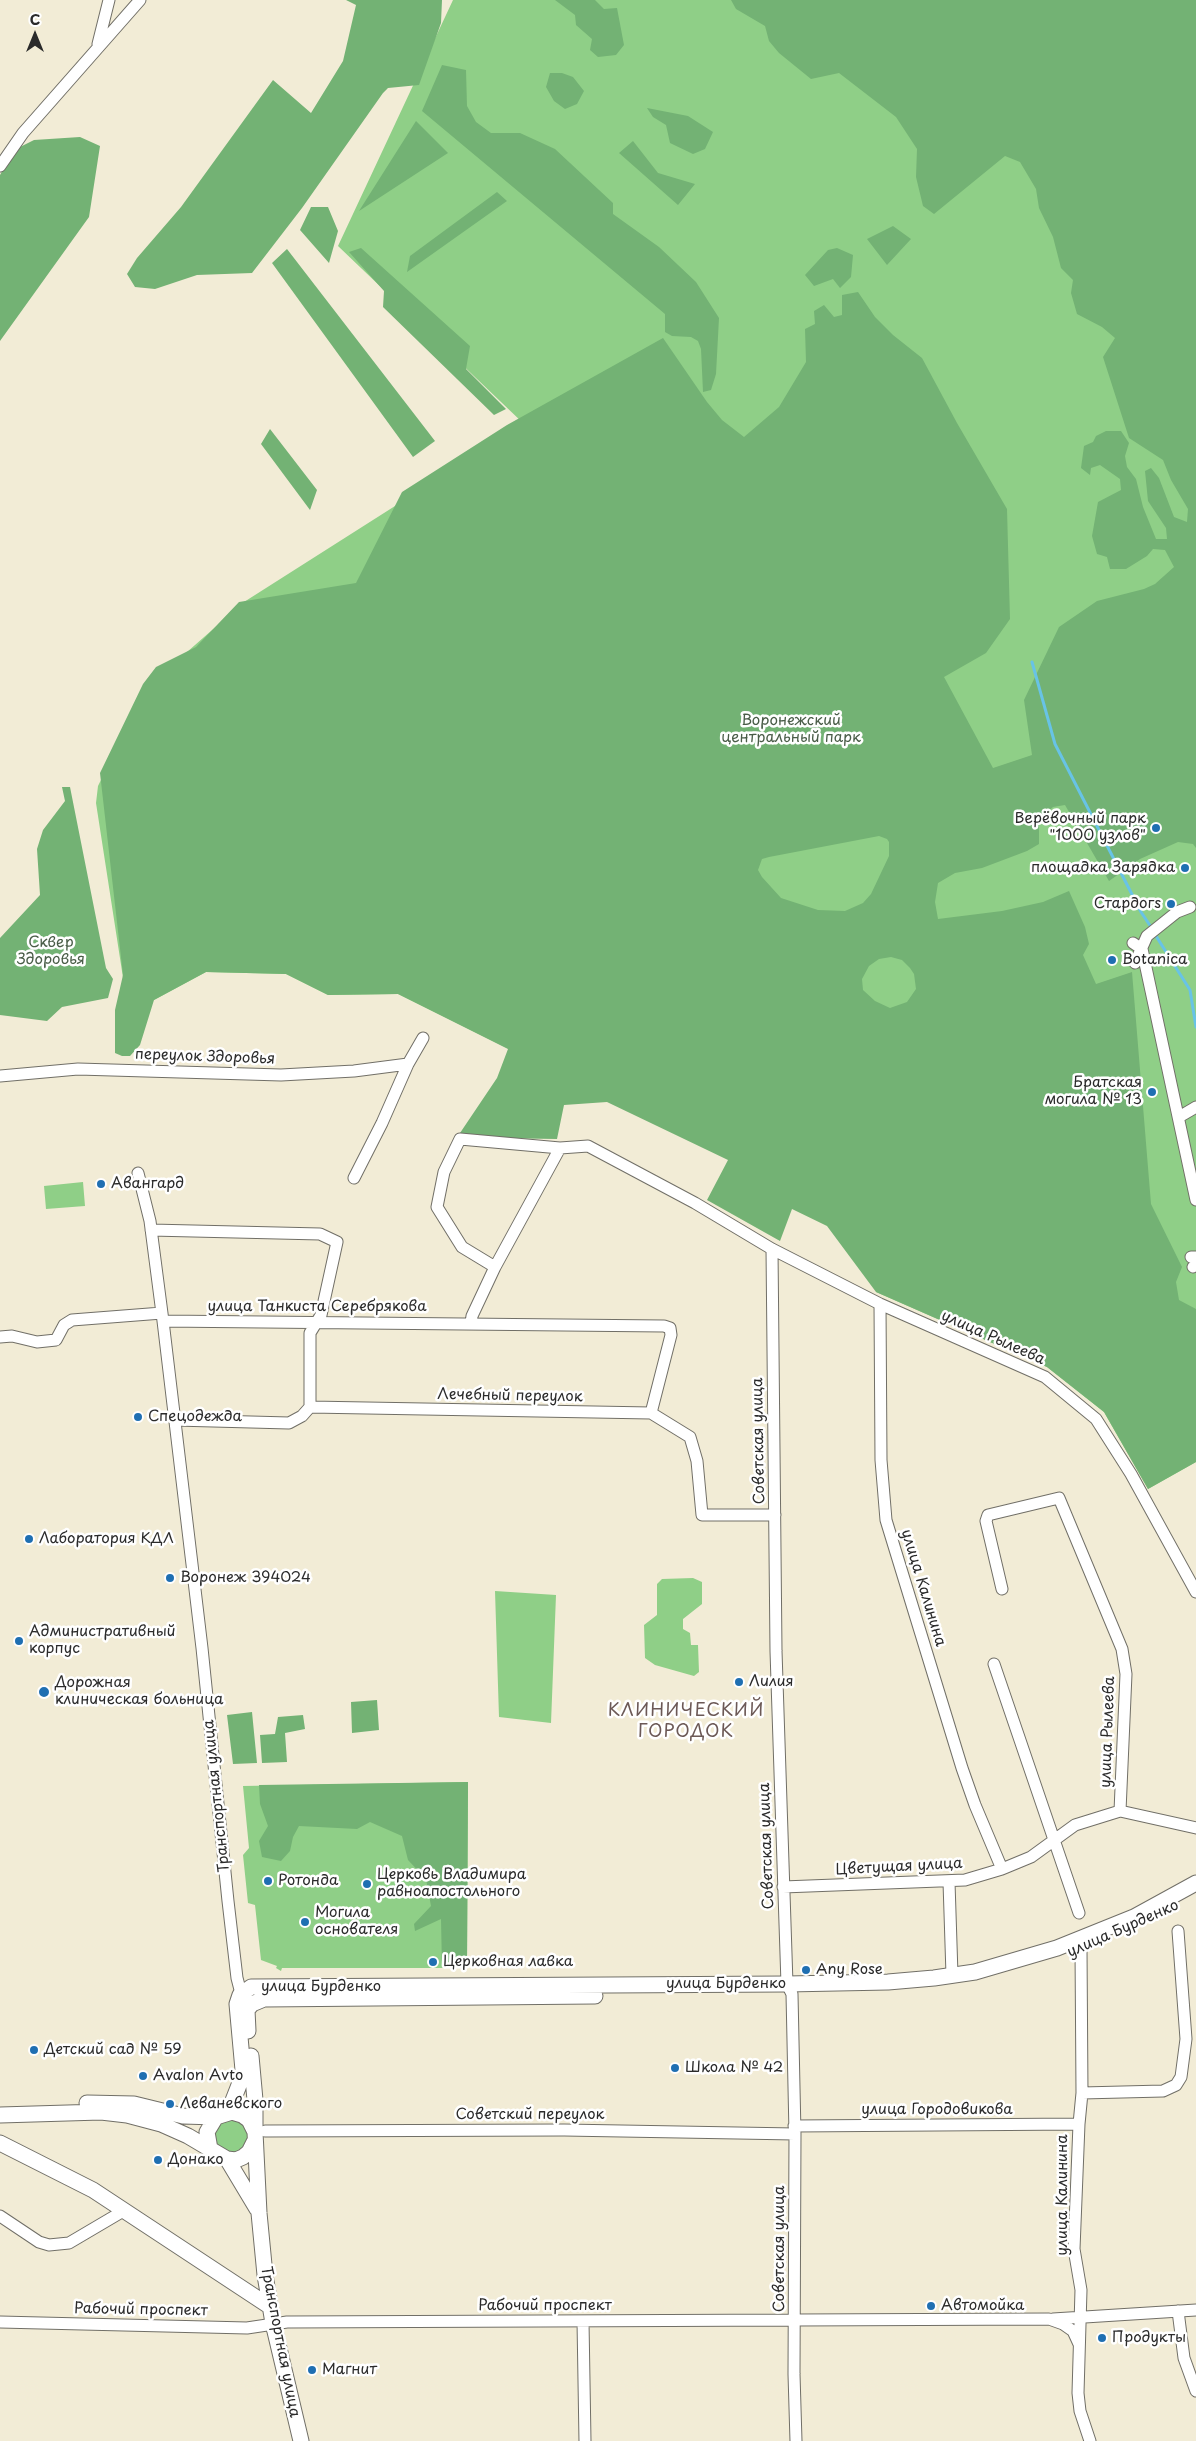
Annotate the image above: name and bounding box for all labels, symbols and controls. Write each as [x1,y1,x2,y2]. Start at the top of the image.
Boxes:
text: С [30,9,40,30]
north arrow [10,10,60,60]
park label: Воронежский центральный парк [721,712,861,747]
place label: Верёвочный парк "1000 узлов" [1014,810,1146,845]
marker: Верёвочный парк "1000 узлов" [1150,822,1162,834]
place label: площадка Зарядка [1031,859,1175,877]
marker: площадка Зарядка [1179,862,1191,874]
place label: Стардогs [1094,895,1161,913]
marker: Стардогs [1165,898,1177,910]
park label: Сквер Здоровья [17,934,85,969]
place label: Botanica [1122,951,1188,969]
marker: Botanica [1106,954,1118,966]
street label: переулок Здоровья [135,1046,275,1068]
place label: Братская могила № 13 [1045,1074,1142,1109]
marker: Братская могила № 13 [1146,1086,1158,1098]
place label: Авангард [111,1175,184,1193]
marker: Авангард [95,1178,107,1190]
street label: улица Танкиста Серебрякова [208,1298,426,1316]
street label: улица Рылеева [938,1307,1048,1369]
street label: Советская улица [749,1378,769,1504]
street label: Лечебный переулок [437,1386,583,1406]
place label: Спецодежда [148,1408,242,1426]
marker: Спецодежда [132,1411,144,1423]
street label: улица Калинина [897,1527,949,1649]
place label: Лаборатория КДЛ [39,1530,174,1548]
marker: Лаборатория КДЛ [23,1533,35,1545]
place label: Воронеж 394024 [180,1569,311,1587]
marker: Воронеж 394024 [164,1572,176,1584]
place label: Административный корпус [29,1623,175,1658]
marker: Административный корпус [13,1635,25,1647]
place label: Лилия [749,1673,794,1691]
place label: Дорожная клиническая больница [55,1674,224,1709]
marker: Лилия [733,1676,745,1688]
street label: улица Рылеева [1097,1676,1119,1788]
marker: Дорожная клиническая больница [37,1685,51,1699]
district label: КЛИНИЧЕСКИЙ ГОРОДОК [606,1700,766,1742]
street label: Транспортная улица [200,1719,234,1873]
street label: Советская улица [756,1782,778,1910]
street label: Цветущая улица [835,1855,963,1879]
place label: Церковь Владимира равноапостольного [377,1866,526,1901]
place label: Ротонда [278,1872,338,1890]
marker: Ротонда [262,1875,274,1887]
marker: Церковь Владимира равноапостольного [361,1878,373,1890]
street label: улица Бурденко [1064,1896,1182,1962]
place label: Могила основателя [315,1904,398,1939]
marker: Могила основателя [299,1916,311,1928]
place label: Церковная лавка [443,1953,573,1971]
marker: Церковная лавка [427,1956,439,1968]
place label: Any Rose [816,1961,883,1979]
marker: Any Rose [800,1964,812,1976]
street label: улица Бурденко [666,1975,786,1993]
street label: улица Бурденко [261,1978,381,1996]
place label: Детский сад № 59 [44,2041,182,2059]
marker: Детский сад № 59 [28,2044,40,2056]
place label: Школа № 42 [685,2059,783,2077]
marker: Школа № 42 [669,2062,681,2074]
place label: Avalon Avto [153,2067,243,2085]
marker: Avalon Avto [137,2070,149,2082]
place label: Леваневского [180,2095,282,2113]
marker: Леваневского [164,2098,176,2110]
street label: улица Городовикова [861,2101,1013,2119]
street label: Советский переулок [456,2106,604,2124]
street label: улица Калинина [1054,2134,1072,2256]
place label: Донако [168,2151,223,2169]
marker: Донако [152,2154,164,2166]
street label: Советская улица [771,2186,789,2312]
street label: Транспортная улица [257,2265,303,2419]
street label: Рабочий проспект [478,2297,612,2315]
place label: Автомойка [941,2297,1024,2315]
street label: Рабочий проспект [74,2300,208,2320]
marker: Автомойка [925,2300,937,2312]
place label: Продукты [1112,2329,1186,2347]
marker: Продукты [1096,2332,1108,2344]
place label: Магнит [322,2361,377,2379]
marker: Магнит [306,2364,318,2376]

